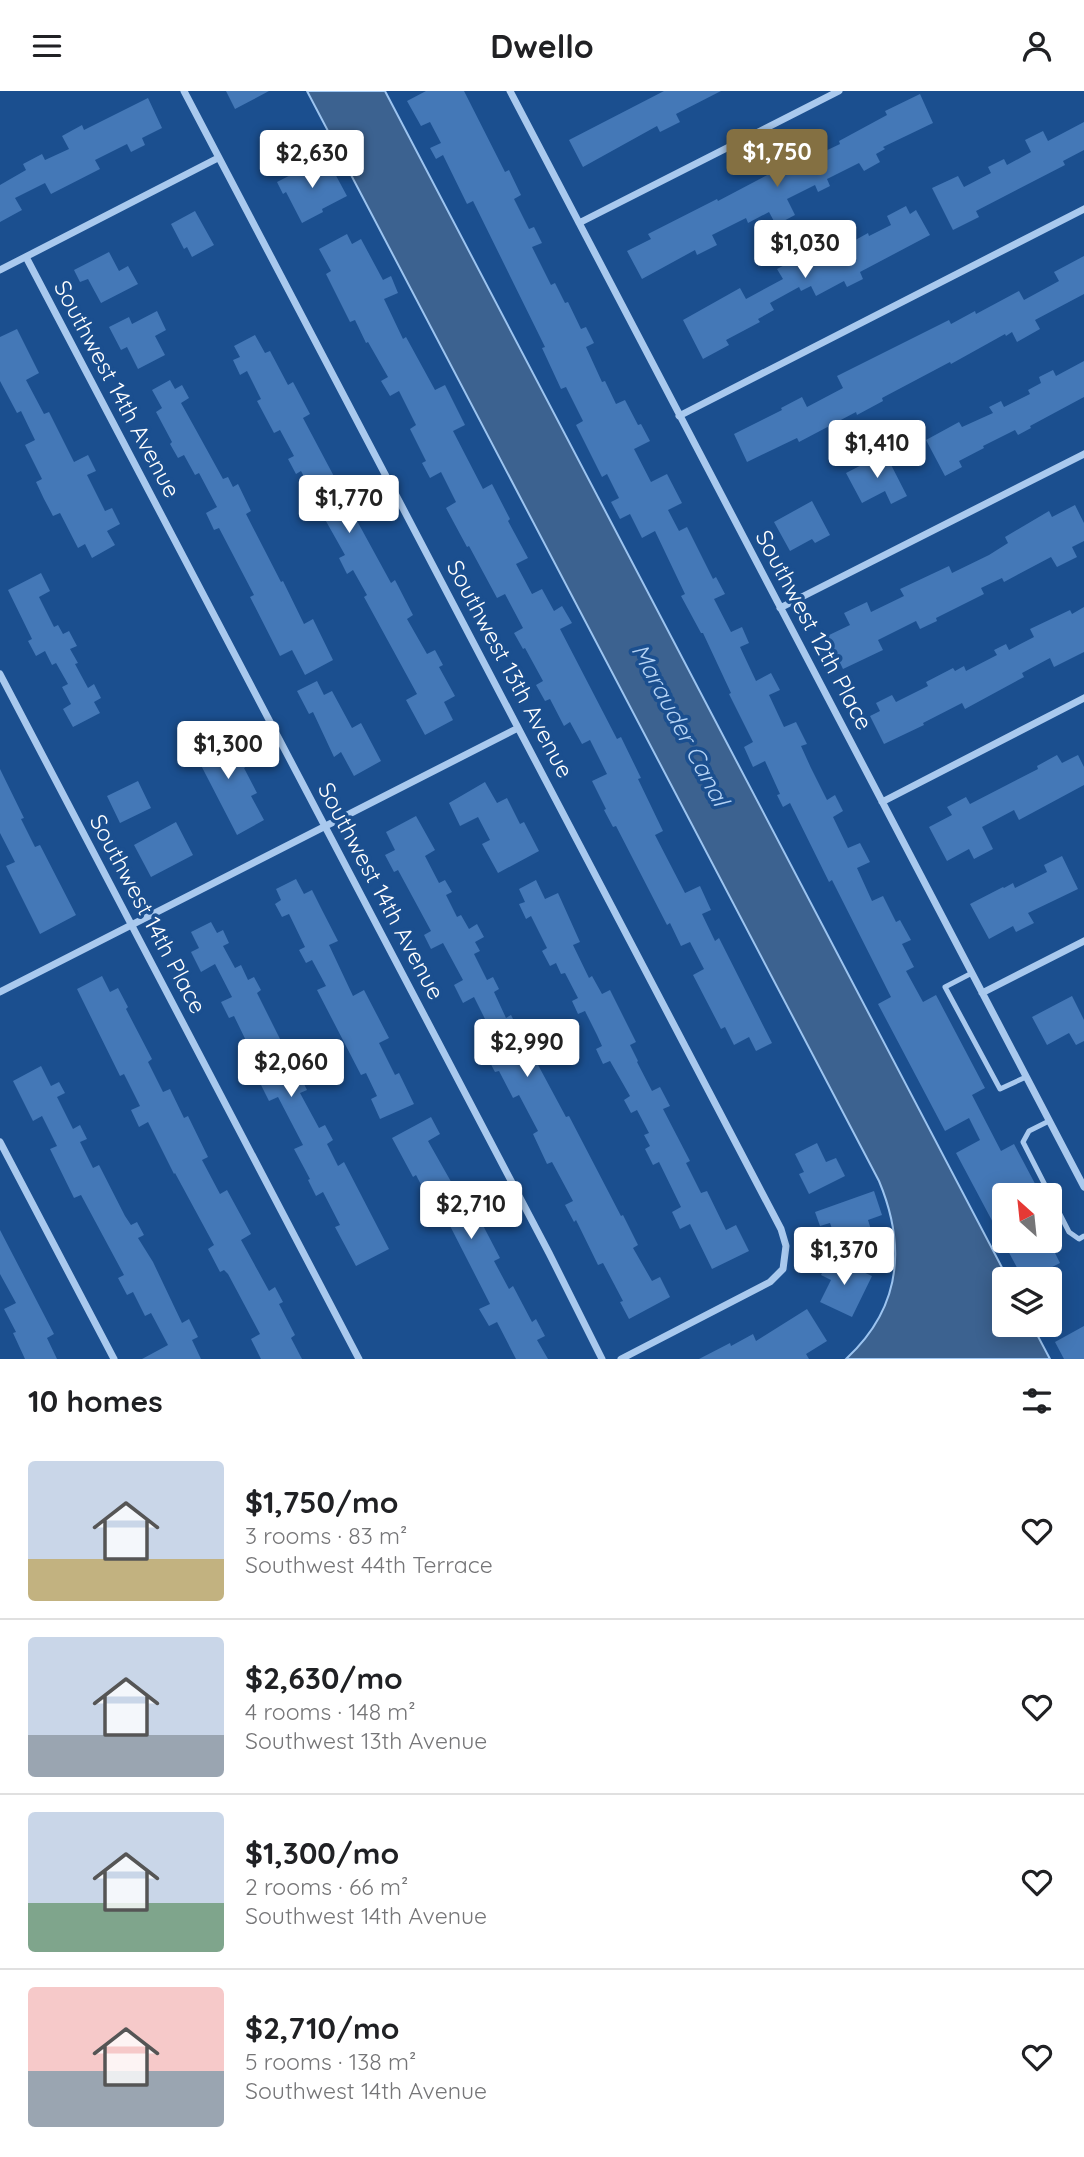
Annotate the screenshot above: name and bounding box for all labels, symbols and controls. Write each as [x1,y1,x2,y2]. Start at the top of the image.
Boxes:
text: Dwello [490,26,594,66]
icon: menu [28,27,66,65]
icon: person [1018,27,1056,65]
pin: $1,750 [720,129,834,189]
pin: $2,630 [255,131,369,190]
text: $1,750 [743,137,812,166]
text: $2,630 [276,138,348,167]
pin: $1,030 [748,221,862,280]
text: $1,030 [770,228,840,257]
street label: Southwest 14th Avenue [48,275,187,502]
pin: $1,410 [820,421,934,480]
text: $1,410 [845,428,909,457]
pin: $1,770 [292,475,406,535]
text: $1,770 [315,483,383,512]
street label: Southwest 12th Place [749,525,879,735]
street label: Southwest 13th Avenue [441,555,580,783]
water label: Marauder Canal [626,638,737,813]
pin: $1,300 [171,721,285,781]
text: $1,300 [193,729,263,758]
street label: Southwest 14th Avenue [312,777,451,1004]
street label: Southwest 14th Place [84,809,213,1018]
pin: $2,990 [470,1019,584,1079]
text: $2,990 [490,1027,564,1056]
pin: $2,060 [234,1039,348,1099]
text: $2,060 [254,1047,328,1076]
pin: $2,710 [414,1181,528,1241]
north arrow [992,1183,1062,1253]
map controls [992,1183,1062,1337]
text: $2,710 [436,1189,506,1218]
pin: $1,370 [787,1227,901,1287]
text: $1,370 [810,1235,878,1264]
button: layers [992,1267,1062,1337]
text: 10 homes [28,1382,163,1420]
icon: filters [1018,1382,1056,1420]
text: $1,750/mo [245,1483,398,1521]
icon: home [84,1489,168,1573]
icon: heart [1018,1512,1056,1550]
text: 3 rooms · 83 m² [245,1521,407,1550]
text: Southwest 44th Terrace [245,1550,493,1579]
text: $2,630/mo [245,1659,403,1697]
icon: home [84,1665,168,1749]
icon: heart [1018,1688,1056,1726]
text: 4 rooms · 148 m² [245,1697,416,1726]
text: Southwest 13th Avenue [245,1726,487,1755]
text: $1,300/mo [245,1834,399,1872]
icon: home [84,1840,168,1924]
icon: heart [1018,1863,1056,1901]
text: 2 rooms · 66 m² [245,1872,408,1901]
text: Southwest 14th Avenue [245,1901,487,1930]
text: $2,710/mo [245,2009,399,2047]
icon: home [84,2015,168,2099]
icon: heart [1018,2038,1056,2076]
text: 5 rooms · 138 m² [245,2047,416,2076]
text: Southwest 14th Avenue [245,2076,487,2105]

